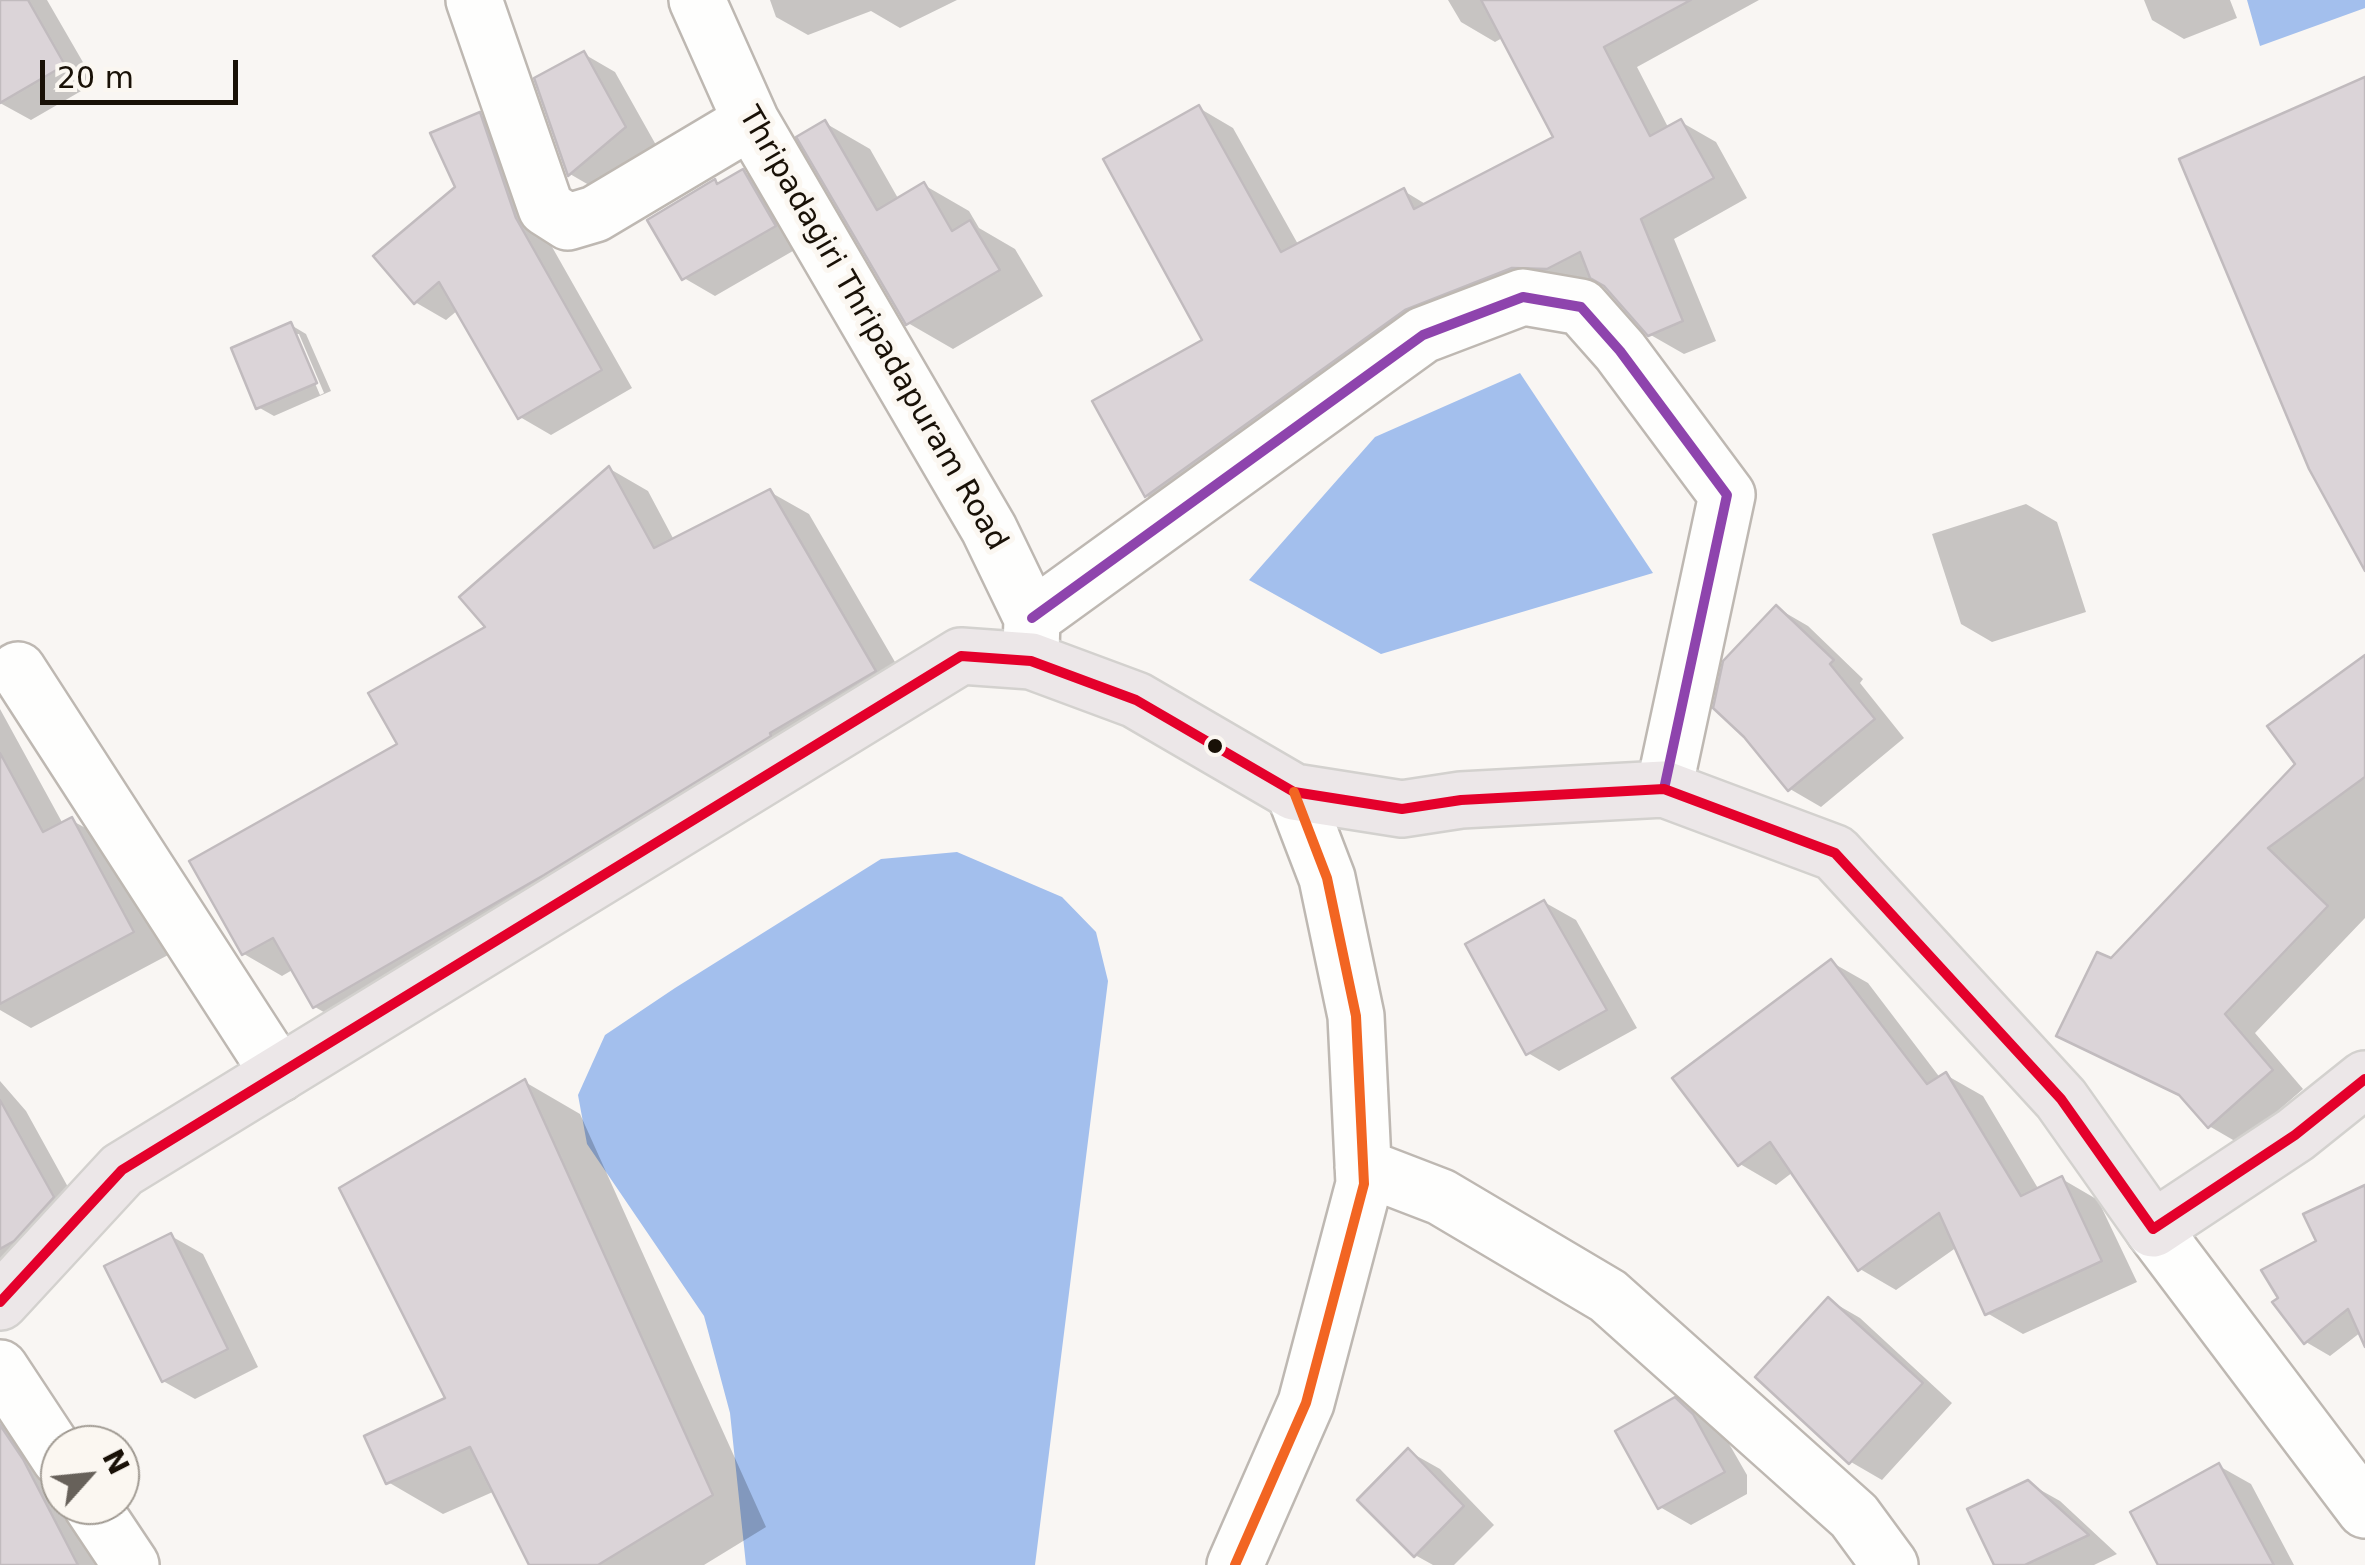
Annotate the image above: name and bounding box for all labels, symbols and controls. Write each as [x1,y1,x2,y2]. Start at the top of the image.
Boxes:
scale bar [45,40,242,102]
text: 20 m [57,60,134,95]
street label: Thripadagiri Thripadapuram Road [730,101,1014,557]
unlabelled marker [1205,736,1225,756]
north arrow [40,1425,140,1525]
text: N [95,1444,135,1480]

